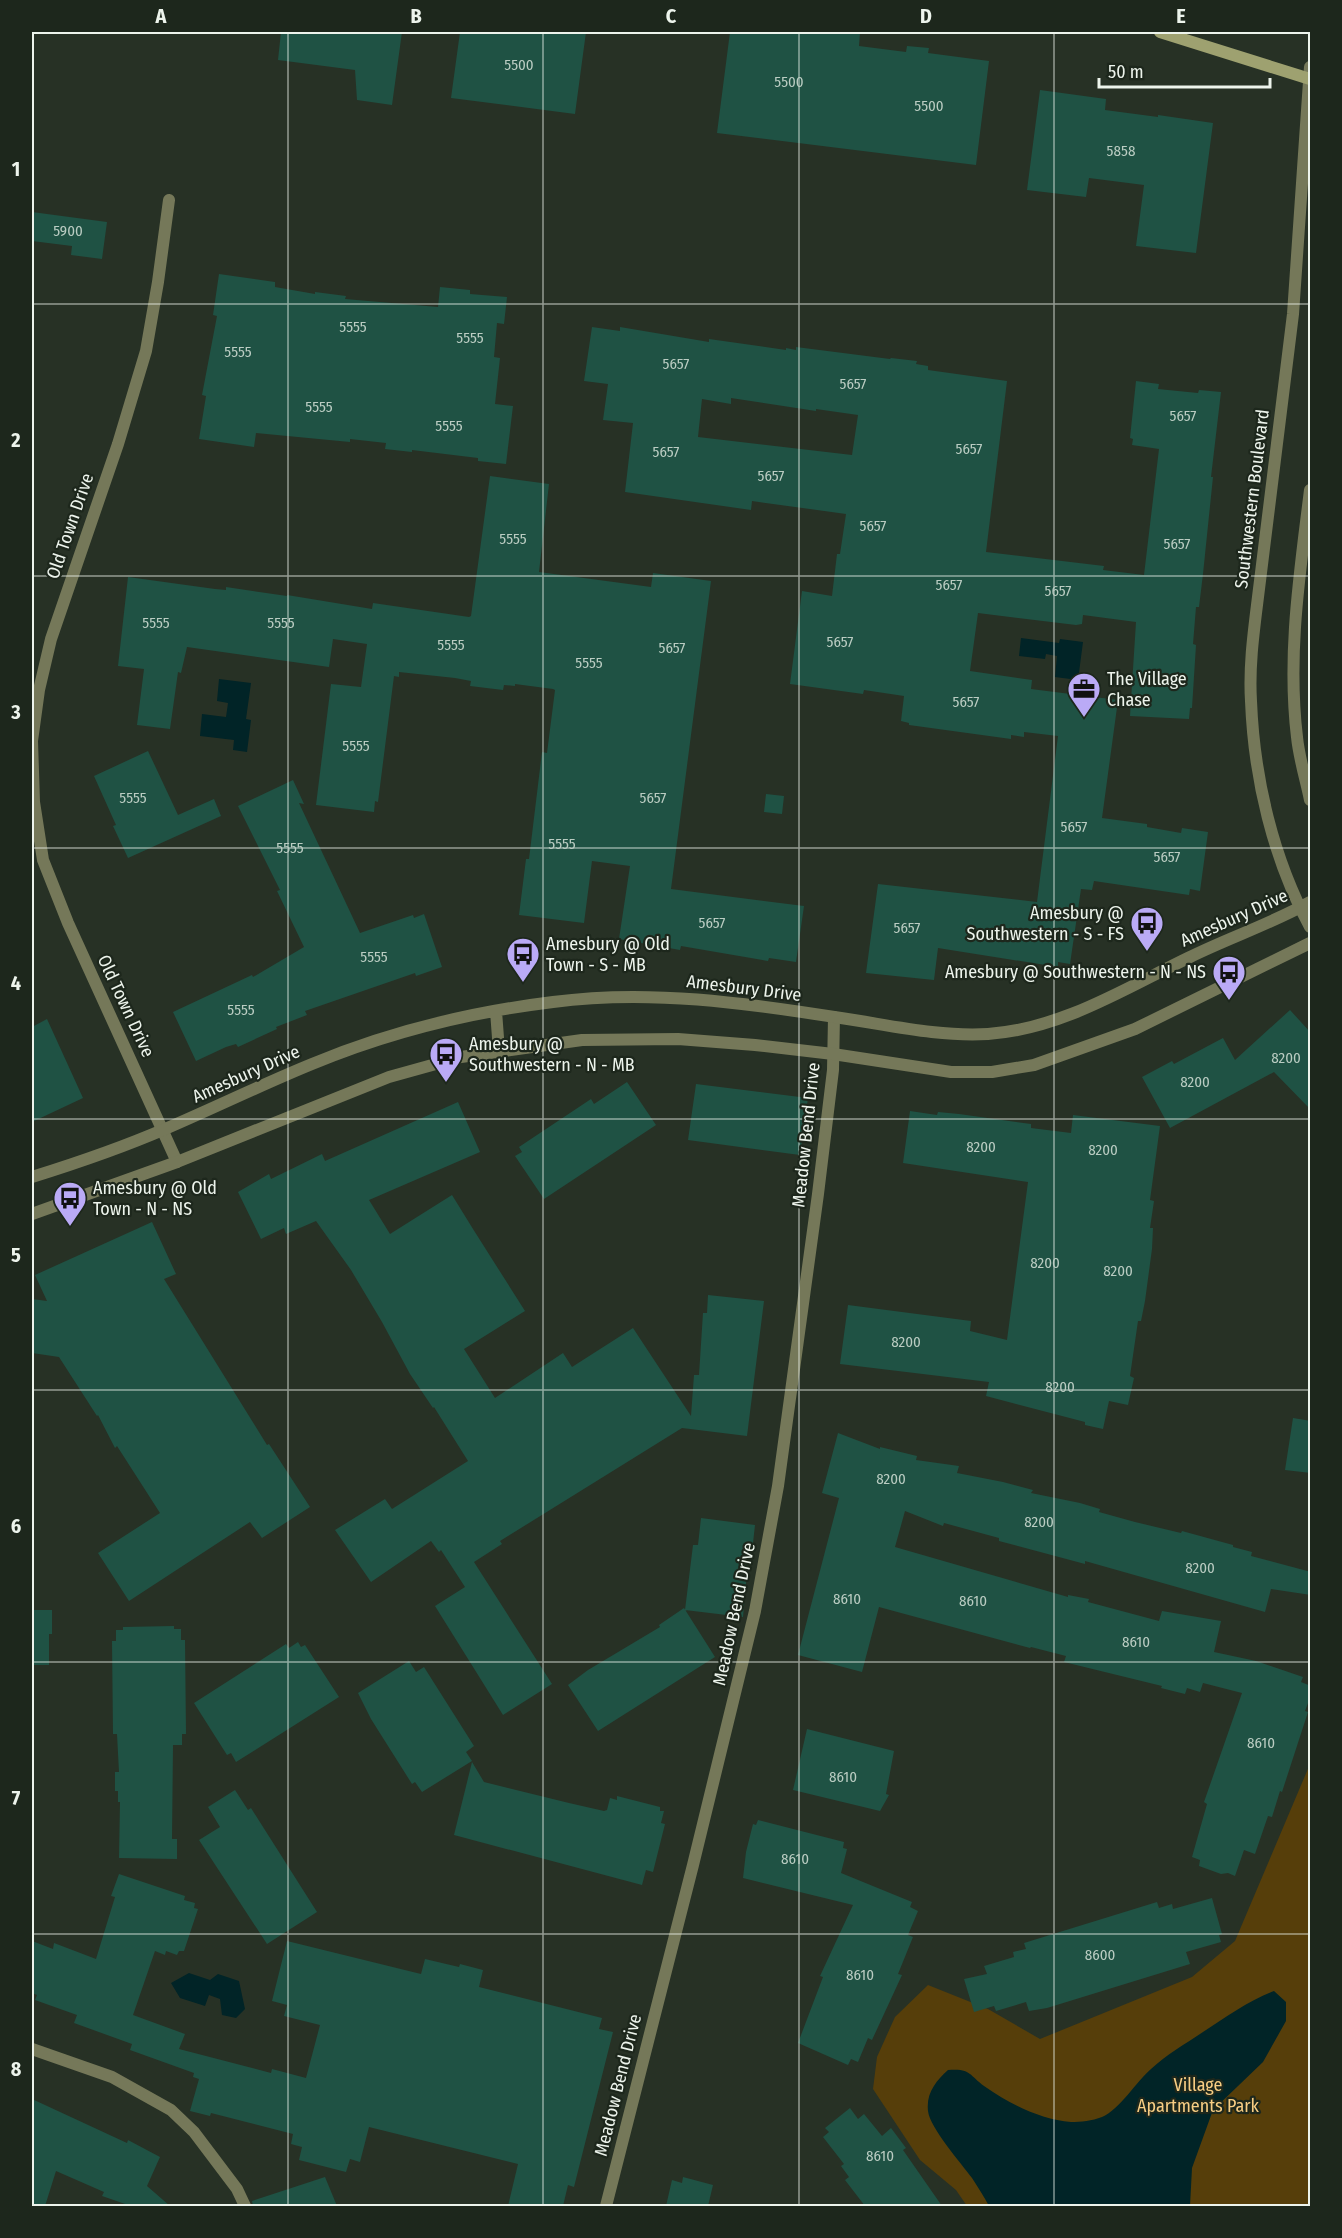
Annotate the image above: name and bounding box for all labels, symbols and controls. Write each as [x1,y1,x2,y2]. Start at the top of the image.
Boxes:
text: A [155,4,168,28]
text: B [410,4,422,28]
text: C [666,4,677,28]
text: D [920,4,932,28]
text: E [1176,4,1186,28]
scale bar [1099,51,1270,89]
house number: 5500 [504,56,534,74]
text: 50 m [1108,61,1144,83]
house number: 5500 [774,73,804,91]
house number: 5500 [914,97,944,115]
house number: 5858 [1107,142,1135,160]
text: 1 [12,157,20,181]
house number: 5900 [53,222,83,240]
house number: 5555 [339,318,367,336]
house number: 5555 [456,329,484,347]
house number: 5555 [224,343,252,361]
house number: 5657 [663,355,689,373]
house number: 5657 [840,375,866,393]
house number: 5555 [305,398,333,416]
house number: 5657 [1170,407,1196,425]
street label: Southwestern Boulevard [1230,408,1274,590]
house number: 5555 [435,417,463,435]
text: 2 [10,428,21,452]
house number: 5657 [956,440,982,458]
house number: 5657 [653,443,679,461]
house number: 5657 [758,467,784,485]
street label: Old Town Drive [42,470,98,582]
house number: 5657 [860,517,886,535]
house number: 5555 [499,530,527,548]
house number: 5657 [1164,535,1190,553]
house number: 5657 [936,576,962,594]
house number: 5657 [1045,582,1071,600]
house number: 5555 [142,614,170,632]
house number: 5555 [267,614,295,632]
house number: 5657 [827,633,853,651]
house number: 5555 [437,636,465,654]
house number: 5657 [659,639,685,657]
house number: 5555 [575,654,603,672]
place label: The Village Chase [1107,668,1187,711]
office icon: The Village Chase [1066,671,1102,718]
house number: 5657 [953,693,979,711]
text: 3 [10,700,21,724]
house number: 5555 [342,737,370,755]
house number: 5555 [119,789,147,807]
house number: 5657 [640,789,666,807]
house number: 5657 [1061,818,1087,836]
house number: 5555 [548,835,576,853]
house number: 5555 [276,839,304,857]
house number: 5657 [1154,848,1180,866]
street label: Amesbury Drive [1177,884,1291,952]
place label: Amesbury @ Southwestern - S - FS [967,902,1124,945]
bus stop icon: Amesbury @ Southwestern - S - FS [1129,905,1165,952]
house number: 5657 [699,914,725,932]
house number: 5657 [894,919,920,937]
place label: Amesbury @ Old Town - S - MB [546,933,670,976]
bus stop icon: Amesbury @ Old Town - S - MB [505,936,541,983]
house number: 5555 [360,948,388,966]
street label: Old Town Drive [93,951,159,1061]
bus stop icon: Amesbury @ Southwestern - N - NS [1211,954,1247,1001]
place label: Amesbury @ Southwestern - N - NS [945,961,1206,983]
street label: Amesbury Drive [685,970,803,1006]
text: 4 [11,971,21,995]
house number: 5555 [227,1001,255,1019]
place label: Amesbury @ Southwestern - N - MB [469,1033,635,1076]
bus stop icon: Amesbury @ Southwestern - N - MB [428,1036,464,1083]
street label: Amesbury Drive [189,1040,303,1108]
house number: 8200 [1271,1049,1301,1067]
street label: Meadow Bend Drive [787,1061,825,1209]
house number: 8200 [1180,1073,1210,1091]
house number: 8200 [966,1138,996,1156]
house number: 8200 [1088,1141,1118,1159]
place label: Amesbury @ Old Town - N - NS [93,1177,217,1220]
bus stop icon: Amesbury @ Old Town - N - NS [52,1180,88,1227]
text: 5 [11,1243,21,1267]
house number: 8200 [1030,1254,1060,1272]
house number: 8200 [1103,1262,1133,1280]
house number: 8200 [891,1333,921,1351]
house number: 8200 [1045,1378,1075,1396]
house number: 8200 [876,1470,906,1488]
house number: 8200 [1024,1513,1054,1531]
text: 6 [11,1514,21,1538]
street label: Meadow Bend Drive [708,1540,760,1688]
house number: 8200 [1185,1559,1215,1577]
house number: 8610 [833,1590,861,1608]
house number: 8610 [959,1592,987,1610]
house number: 8610 [1122,1633,1150,1651]
house number: 8610 [1247,1734,1275,1752]
house number: 8610 [829,1768,857,1786]
text: 7 [12,1786,21,1810]
house number: 8610 [781,1850,809,1868]
house number: 8600 [1085,1946,1115,1964]
house number: 8610 [846,1966,874,1984]
street label: Meadow Bend Drive [590,2012,646,2158]
text: 8 [11,2057,22,2081]
park label: Village Apartments Park [1137,2074,1260,2117]
house number: 8610 [866,2147,894,2165]

